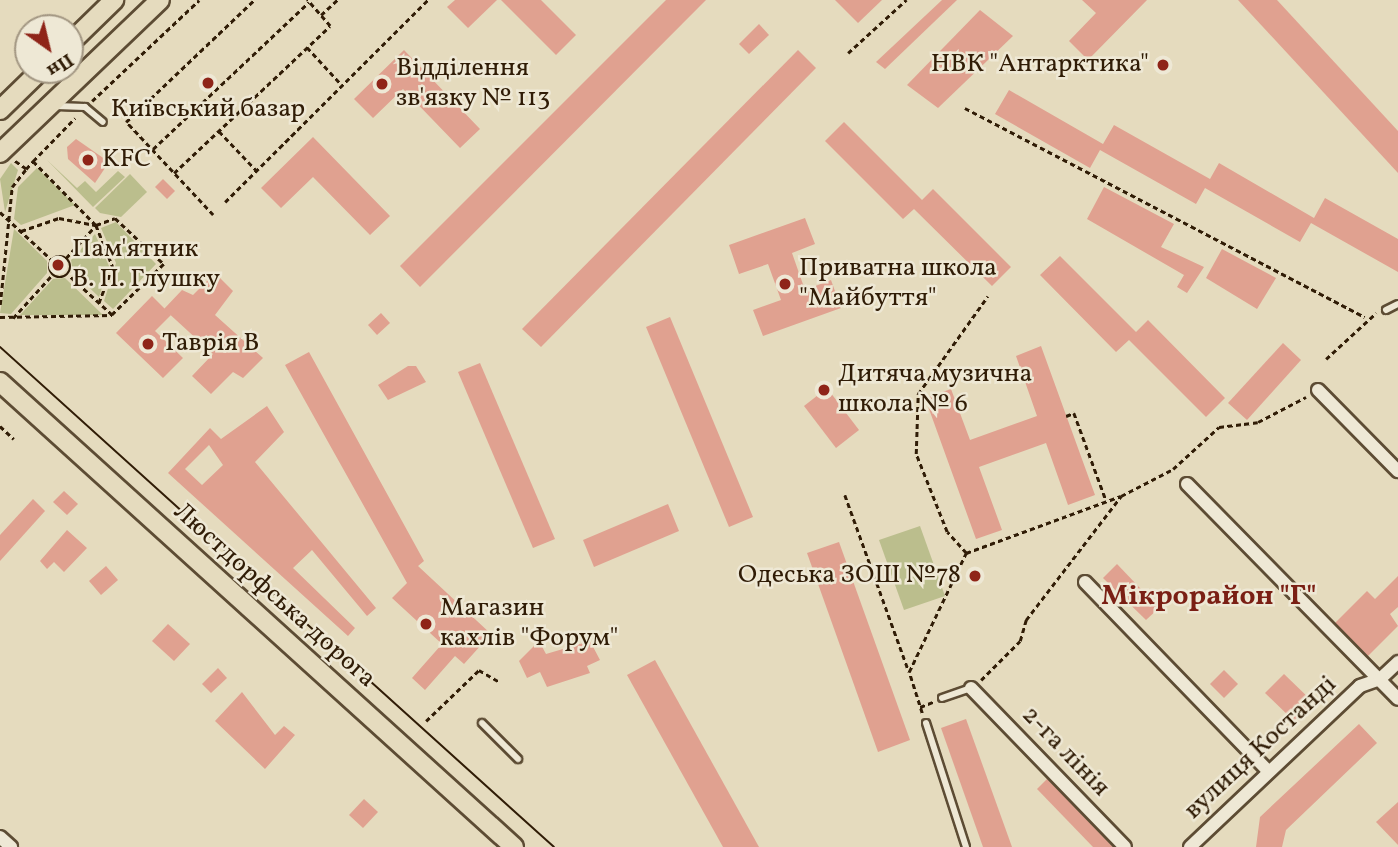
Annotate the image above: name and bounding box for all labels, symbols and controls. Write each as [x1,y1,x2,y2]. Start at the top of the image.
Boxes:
north arrow [14,14,84,84]
text: Пн [41,46,78,83]
place label: НВК "Антарктика" [931,49,1149,81]
place label: Відділення зв'язку № 113 [396,53,551,114]
marker: НВК "Антарктика" [1155,57,1171,73]
marker: Київський базар [200,75,216,91]
marker: Відділення зв'язку № 113 [374,76,390,92]
place label: Київський базар [111,94,305,126]
place label: KFC [102,144,151,176]
marker: KFC [80,152,96,168]
place label: Пам'ятник В. П. Глушку [72,234,220,296]
place label: Приватна школа "Майбуття" [799,253,997,314]
marker: Пам'ятник В. П. Глушку [50,257,66,273]
marker: Приватна школа "Майбуття" [777,276,793,292]
place label: Таврія В [162,328,259,360]
marker: Таврія В [140,336,156,352]
place label: Дитяча музична школа № 6 [838,359,1032,420]
marker: Дитяча музична школа № 6 [816,382,832,398]
street label: Люстдорфська дорога [166,497,382,695]
place label: Одеська ЗОШ №78 [738,560,961,592]
marker: Одеська ЗОШ №78 [967,568,983,584]
district label: Мікрорайон "Г" [1101,580,1317,614]
place label: Магазин кахлів "Форум" [440,593,618,654]
marker: Магазин кахлів "Форум" [418,616,434,632]
street label: вулиця Костанді [1178,669,1344,827]
street label: 2-га лінія [1014,700,1116,804]

